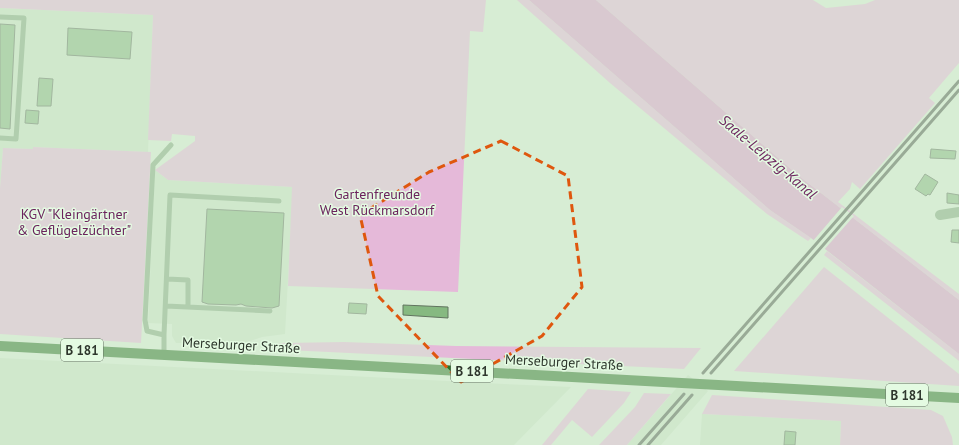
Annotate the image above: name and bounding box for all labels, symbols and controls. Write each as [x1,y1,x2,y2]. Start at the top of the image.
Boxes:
water label: Saale-Leipzig-Kanal [716,110,821,203]
park label: Gartenfreunde West Rückmarsdorf [320,185,435,219]
park label: KGV "Kleingärtner & Geflügelzüchter" [17,205,131,239]
street label: Merseburger Straße [181,333,301,357]
road number: B 181 [61,339,103,361]
street label: Merseburger Straße [504,350,624,374]
road number: B 181 [451,360,493,382]
road number: B 181 [886,384,928,406]

